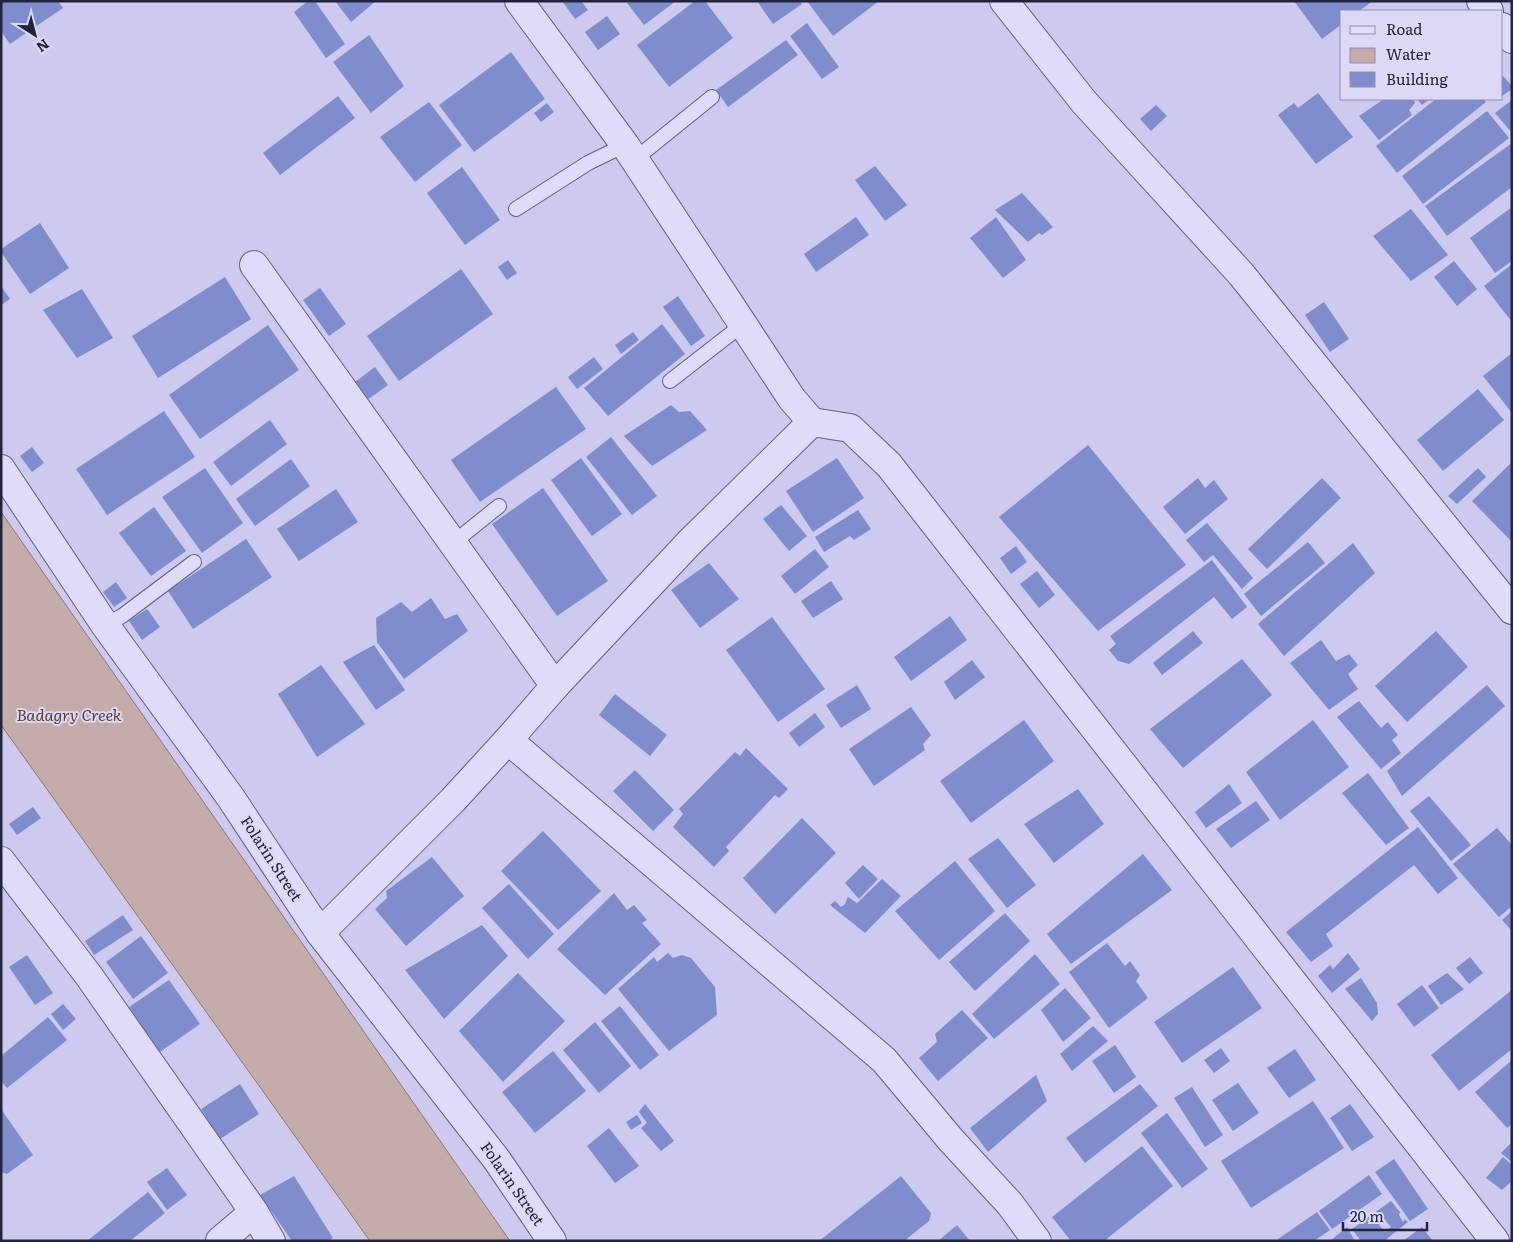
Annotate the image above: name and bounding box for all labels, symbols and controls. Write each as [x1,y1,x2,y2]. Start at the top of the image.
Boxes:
north arrow [10,10,60,60]
legend [1340,10,1503,100]
text: Road [1386,17,1422,40]
text: N [32,35,54,58]
text: Water [1386,42,1431,65]
text: Building [1386,67,1448,90]
water label: Badagry Creek [16,702,122,726]
street label: Folarin Street [236,811,309,906]
street label: Folarin Street [476,1136,551,1230]
scale bar [1343,1200,1427,1232]
text: 20 m [1350,1204,1384,1227]

